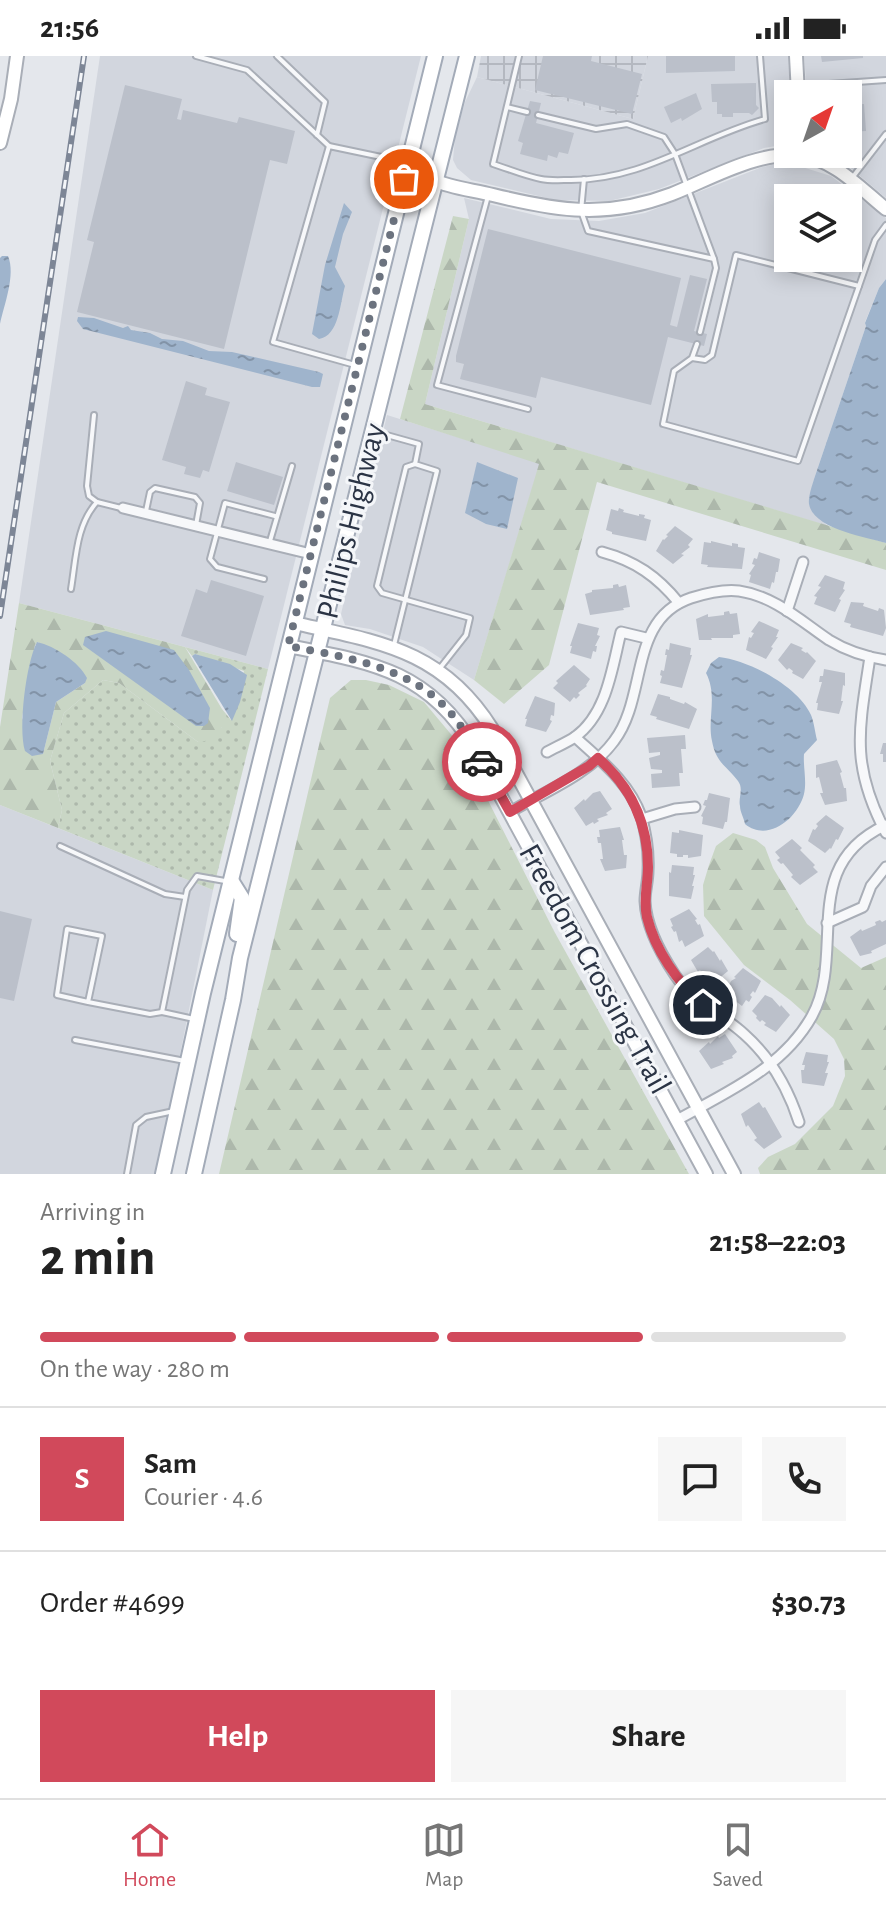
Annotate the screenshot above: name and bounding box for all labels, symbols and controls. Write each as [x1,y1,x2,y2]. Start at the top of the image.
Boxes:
text: 21:56 [40,13,99,43]
north arrow [774,80,862,168]
map controls [774,80,862,272]
pin [370,145,438,213]
icon: bag [382,157,426,201]
button: layers [774,184,862,272]
street label: Philips Highway [311,420,391,622]
courier [442,722,522,802]
icon: car [460,740,504,784]
street label: Freedom Crossing Trail [513,839,677,1099]
pin [669,971,737,1039]
icon: home [681,983,725,1027]
text: Arriving in [40,1199,145,1225]
text: 21:58–22:03 [709,1227,846,1257]
text: 2 min [40,1232,155,1284]
text: On the way · 280 m [40,1356,230,1382]
button: chat [658,1437,742,1521]
button: phone [762,1437,846,1521]
text: Sam [144,1449,197,1479]
text: S [75,1464,89,1494]
text: Courier · 4.6 [144,1484,263,1510]
text: Order #4699 [40,1588,185,1618]
text: $30.73 [771,1588,846,1618]
button: Help [40,1690,435,1782]
button: Share [451,1690,846,1782]
tab: Home [123,1818,176,1892]
tab: Map [422,1818,466,1892]
tab: Saved [713,1818,763,1892]

